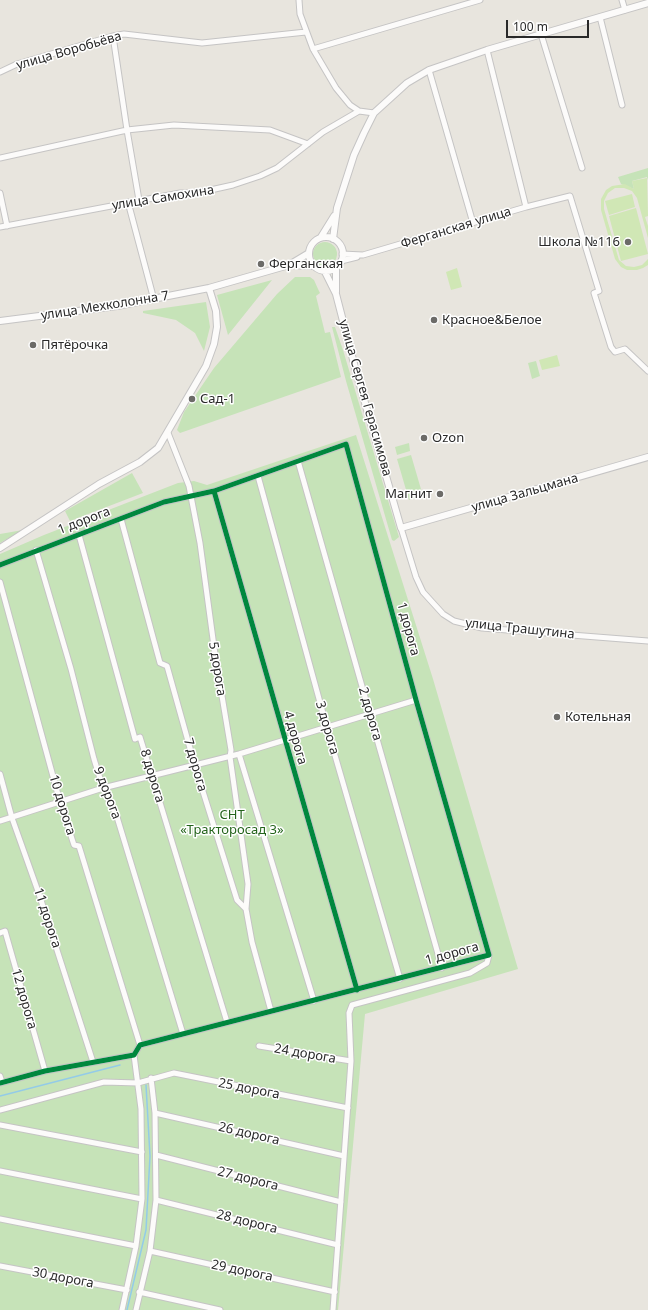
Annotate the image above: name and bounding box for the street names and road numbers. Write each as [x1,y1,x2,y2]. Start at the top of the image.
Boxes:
street label: улица Воробьёва [15,29,123,73]
street label: улица Самохина [111,182,215,214]
street label: Ферганская улица [399,204,513,252]
street label: улица Мехколонна 7 [40,288,170,324]
street label: улица Сергея Герасимова [335,318,395,478]
street label: улица Зальцмана [470,470,580,516]
street label: 1 дорога [56,504,112,538]
street label: 1 дорога [393,600,423,658]
street label: улица Трашутина [465,616,575,642]
street label: 5 дорога [205,641,229,697]
street label: 2 дорога [355,685,385,743]
street label: 3 дорога [312,699,342,757]
street label: 4 дорога [280,709,310,767]
street label: 7 дорога [180,736,210,794]
street label: 8 дорога [137,747,167,805]
street label: 9 дорога [90,765,124,821]
street label: 10 дорога [45,773,79,837]
street label: 11 дорога [30,886,64,950]
street label: 1 дорога [423,939,481,969]
street label: 12 дорога [8,967,40,1031]
street label: 24 дорога [273,1041,337,1067]
street label: 25 дорога [217,1075,281,1103]
street label: 26 дорога [217,1119,281,1149]
street label: 27 дорога [216,1164,280,1194]
street label: 28 дорога [215,1207,279,1237]
street label: 29 дорога [210,1257,274,1285]
street label: 30 дорога [31,1264,95,1292]

